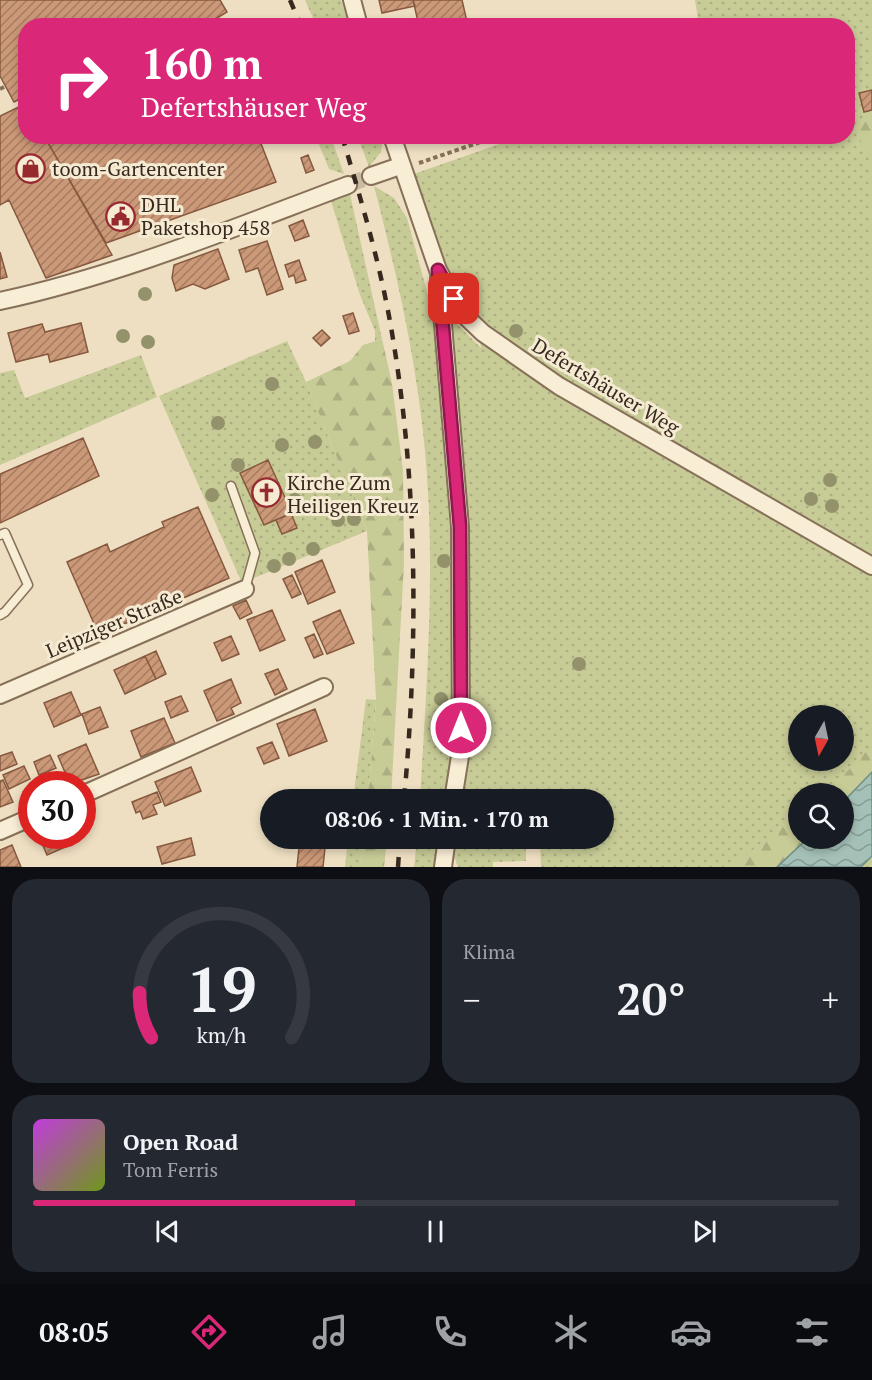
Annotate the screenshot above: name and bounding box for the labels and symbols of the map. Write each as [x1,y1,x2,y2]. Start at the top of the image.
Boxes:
shop icon: toom-Gartencenter [15,152,47,184]
place label: toom-Gartencenter [52,155,225,182]
place label: DHL Paketshop 458 [141,191,270,241]
public building icon: DHL Paketshop 458 [104,200,136,232]
pin [428,273,479,324]
street label: Defertshäuser Weg [527,331,685,441]
place label: Kirche Zum Heiligen Kreuz [287,469,419,519]
church icon: Kirche Zum Heiligen Kreuz [250,477,282,509]
street label: Leipziger Straße [42,582,186,664]
position arrow [429,696,493,760]
north arrow [788,705,854,771]
speed limit sign: 30 [18,771,96,849]

